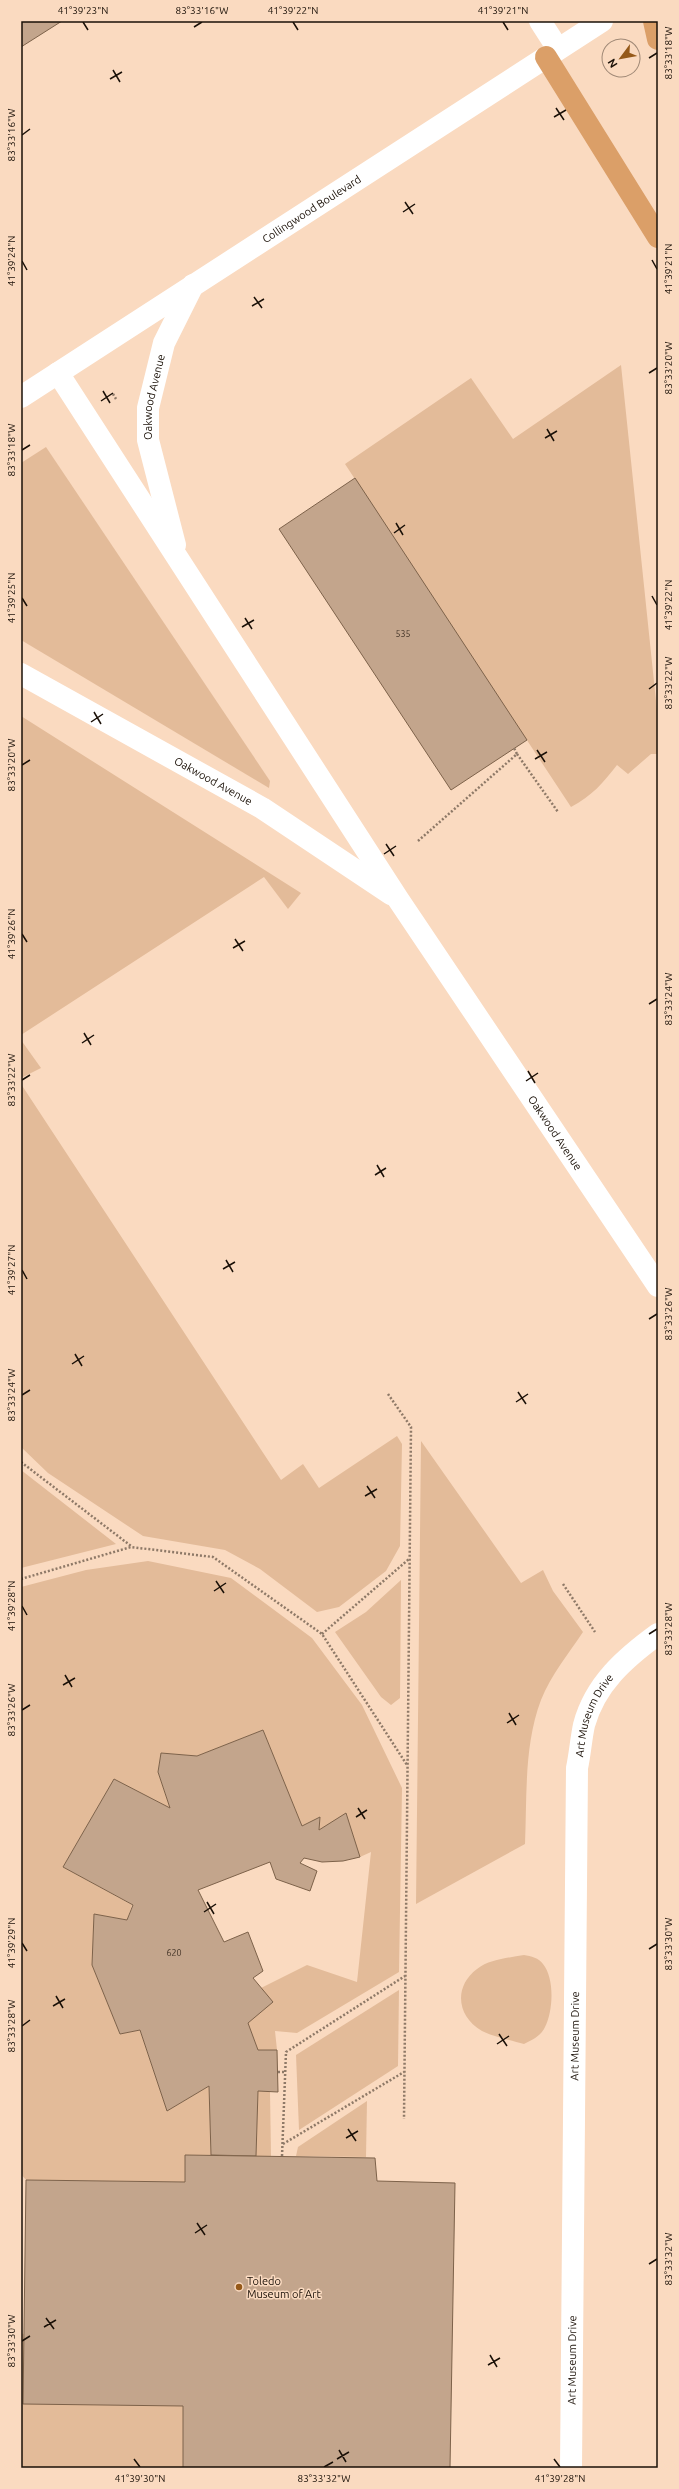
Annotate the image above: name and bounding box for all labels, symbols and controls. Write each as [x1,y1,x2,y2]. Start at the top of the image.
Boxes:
text: 41°39'23"N [58,5,108,16]
text: 83°33'16"W [176,5,228,16]
text: 41°39'22"N [268,5,318,16]
text: 41°39'21"N [478,5,528,16]
text: 83°33'18"W [663,27,674,79]
north arrow [601,38,641,78]
text: N [605,57,620,70]
text: 83°33'16"W [6,109,17,161]
street label: Collingwood Boulevard [260,173,363,245]
text: 41°39'24"N [6,236,17,286]
text: 41°39'21"N [663,244,674,294]
text: 83°33'20"W [663,342,674,394]
street label: Oakwood Avenue [142,353,167,440]
text: 83°33'18"W [6,424,17,476]
text: 41°39'25"N [6,573,17,623]
text: 41°39'22"N [663,580,674,630]
house number: 535 [395,629,411,639]
text: 83°33'22"W [663,657,674,709]
text: 83°33'20"W [6,739,17,791]
street label: Oakwood Avenue [172,754,254,807]
text: 41°39'26"N [6,909,17,959]
text: 83°33'24"W [663,973,674,1025]
text: 83°33'22"W [6,1054,17,1106]
street label: Oakwood Avenue [526,1093,584,1172]
text: 41°39'27"N [6,1245,17,1295]
text: 83°33'26"W [663,1288,674,1340]
text: 83°33'24"W [6,1369,17,1421]
text: 41°39'28"N [6,1581,17,1631]
text: 83°33'28"W [663,1603,674,1655]
street label: Art Museum Drive [573,1671,616,1758]
text: 83°33'26"W [6,1684,17,1736]
text: 41°39'29"N [6,1918,17,1968]
text: 83°33'30"W [663,1918,674,1970]
house number: 620 [166,1948,182,1958]
street label: Art Museum Drive [568,1991,581,2081]
text: 83°33'28"W [6,2000,17,2052]
text: 83°33'32"W [663,2233,674,2285]
place label: Toledo Museum of Art [247,2275,321,2300]
marker: Toledo Museum of Art [234,2282,244,2292]
text: 83°33'30"W [6,2315,17,2367]
street label: Art Museum Drive [566,2315,578,2405]
text: 41°39'30"N [115,2473,165,2484]
text: 83°33'32"W [298,2473,350,2484]
text: 41°39'28"N [535,2473,585,2484]

